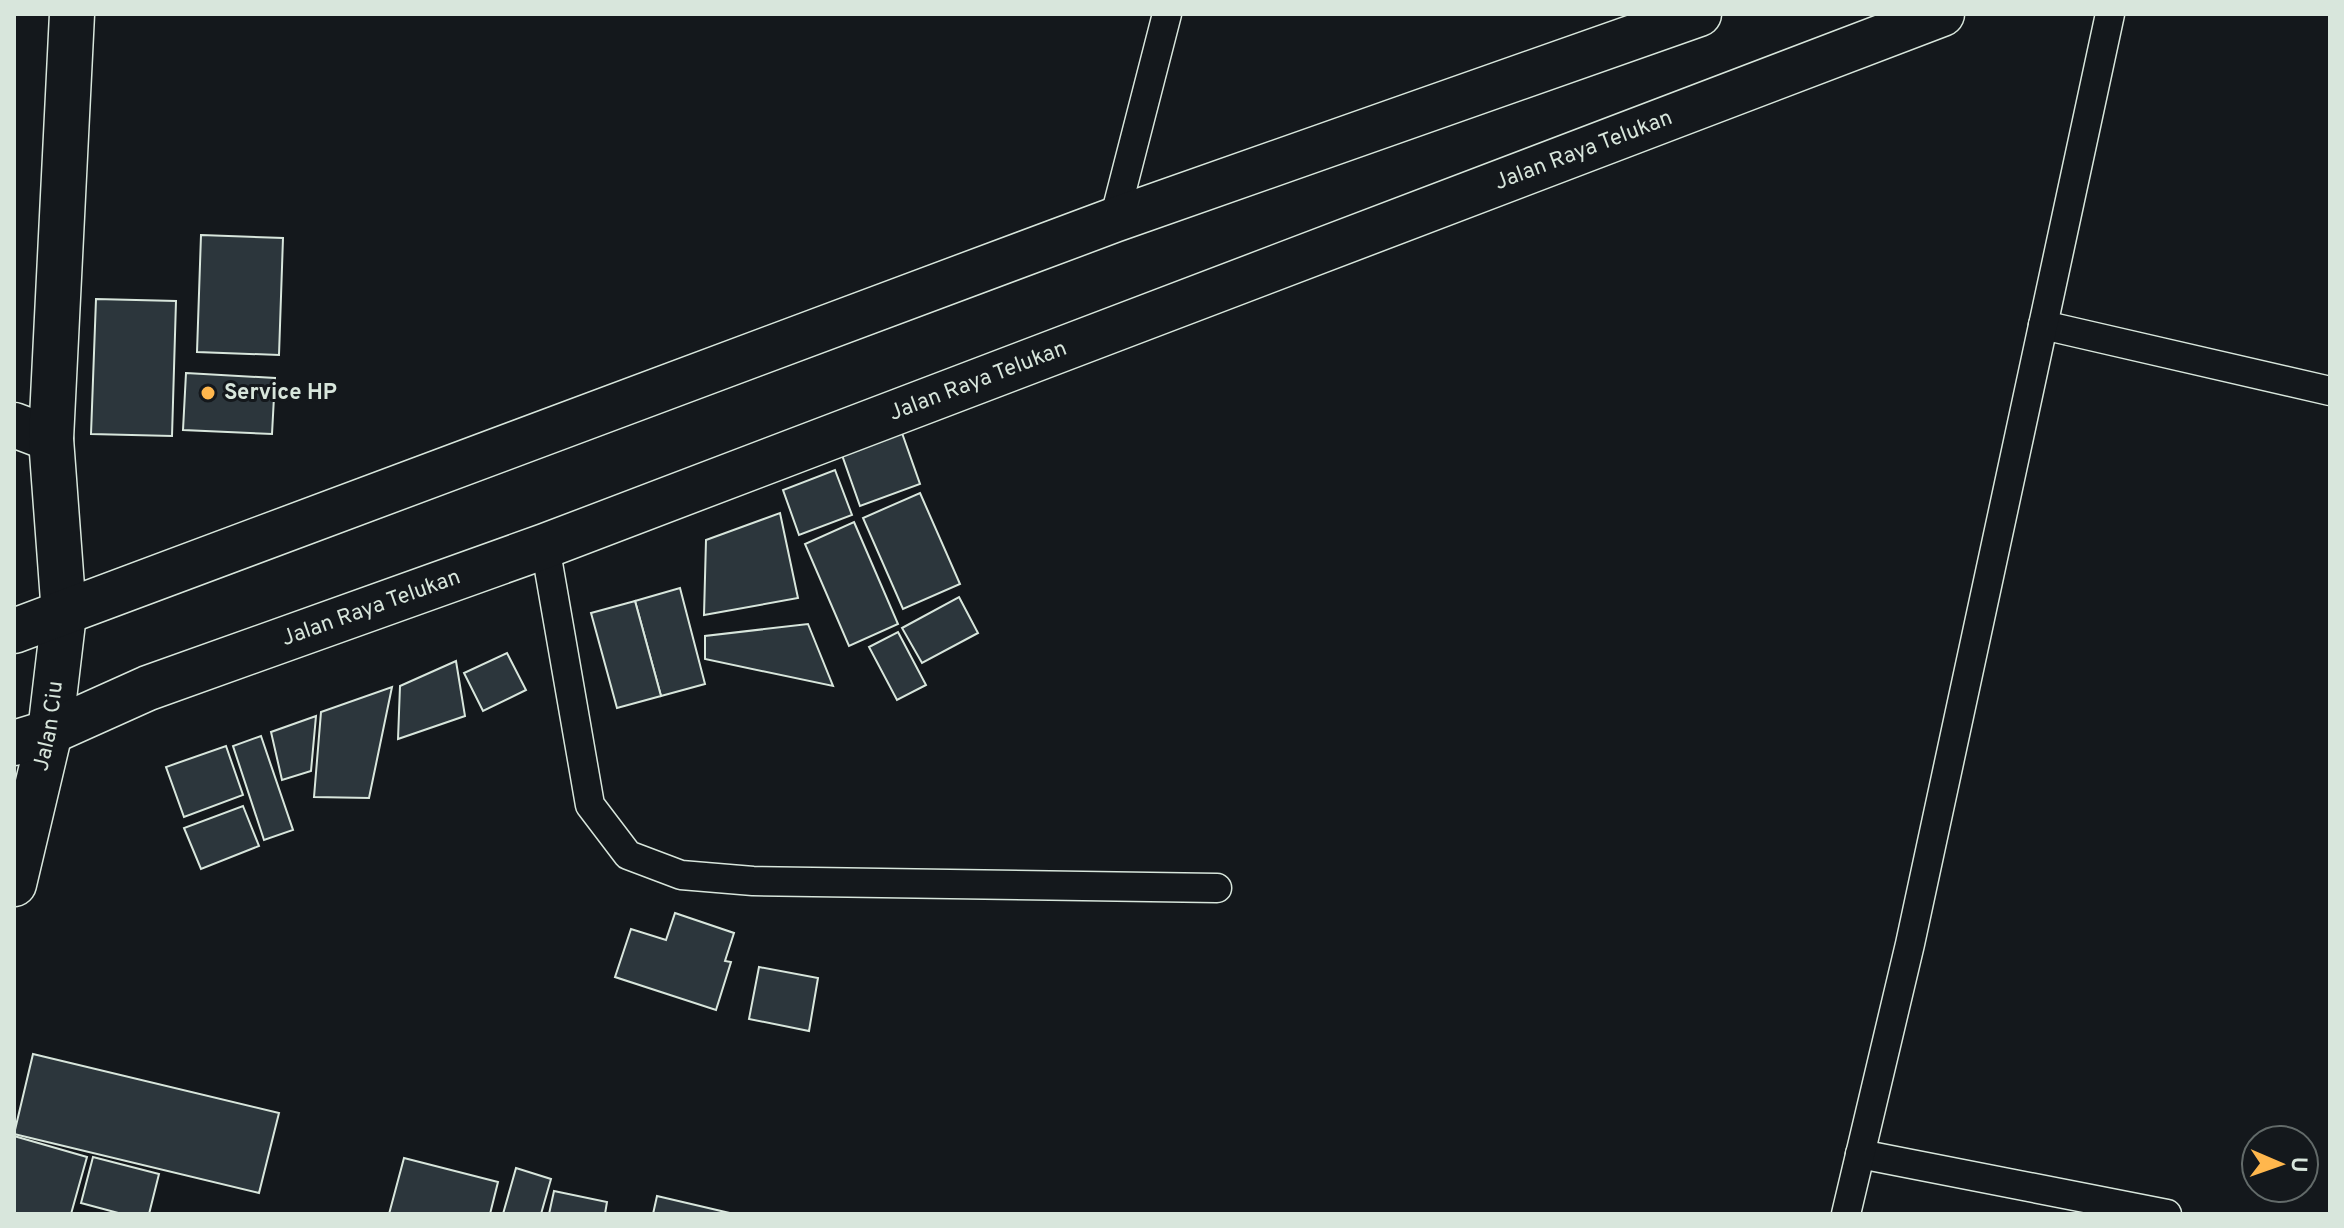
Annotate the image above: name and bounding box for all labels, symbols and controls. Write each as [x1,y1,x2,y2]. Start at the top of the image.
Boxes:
street label: Jalan Raya Telukan [1491,104,1676,197]
street label: Jalan Raya Telukan [885,335,1071,427]
place label: Service HP [224,380,337,407]
marker: Service HP [199,384,217,402]
street label: Jalan Raya Telukan [278,564,464,653]
street label: Jalan Ciu [28,679,69,774]
north arrow [2240,1124,2320,1204]
text: U [2284,1156,2311,1173]

